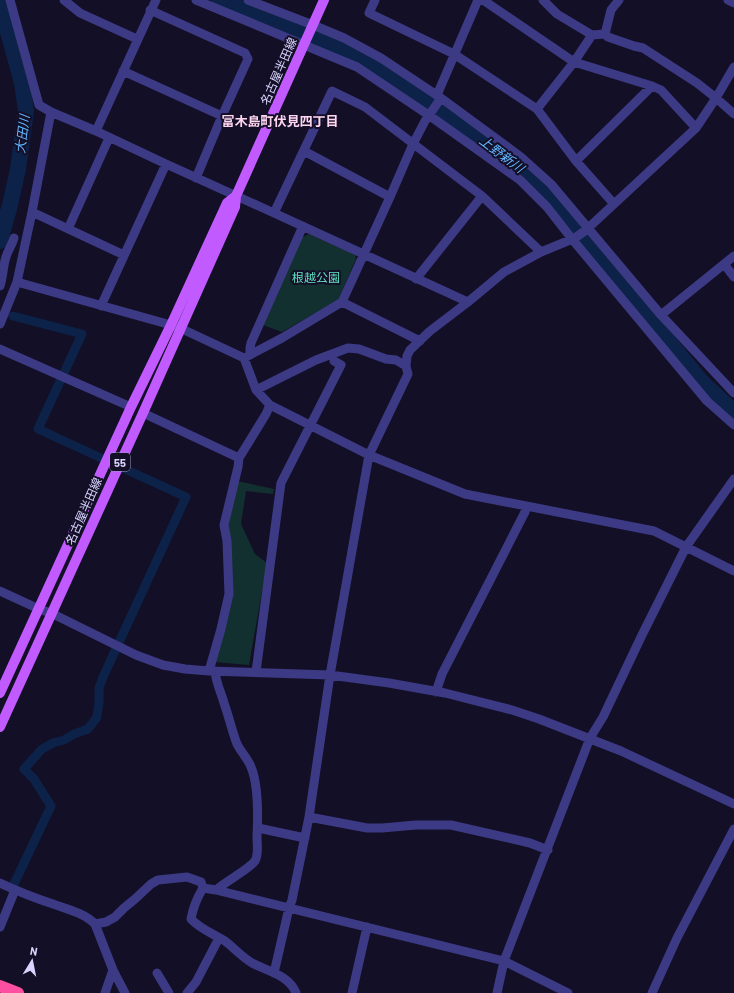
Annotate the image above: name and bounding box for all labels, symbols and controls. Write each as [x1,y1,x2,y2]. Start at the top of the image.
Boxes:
street label: 名古屋半田線 [257,35,299,107]
water label: 大田川 [12,112,33,154]
district label: 富木島町伏見四丁目 [221,113,339,129]
water label: 上野新川 [476,132,529,177]
park label: 根越公園 [292,270,340,284]
road number: 55 [110,453,130,471]
street label: 名古屋半田線 [62,475,104,547]
north arrow [12,941,52,981]
text: N [29,944,39,958]

